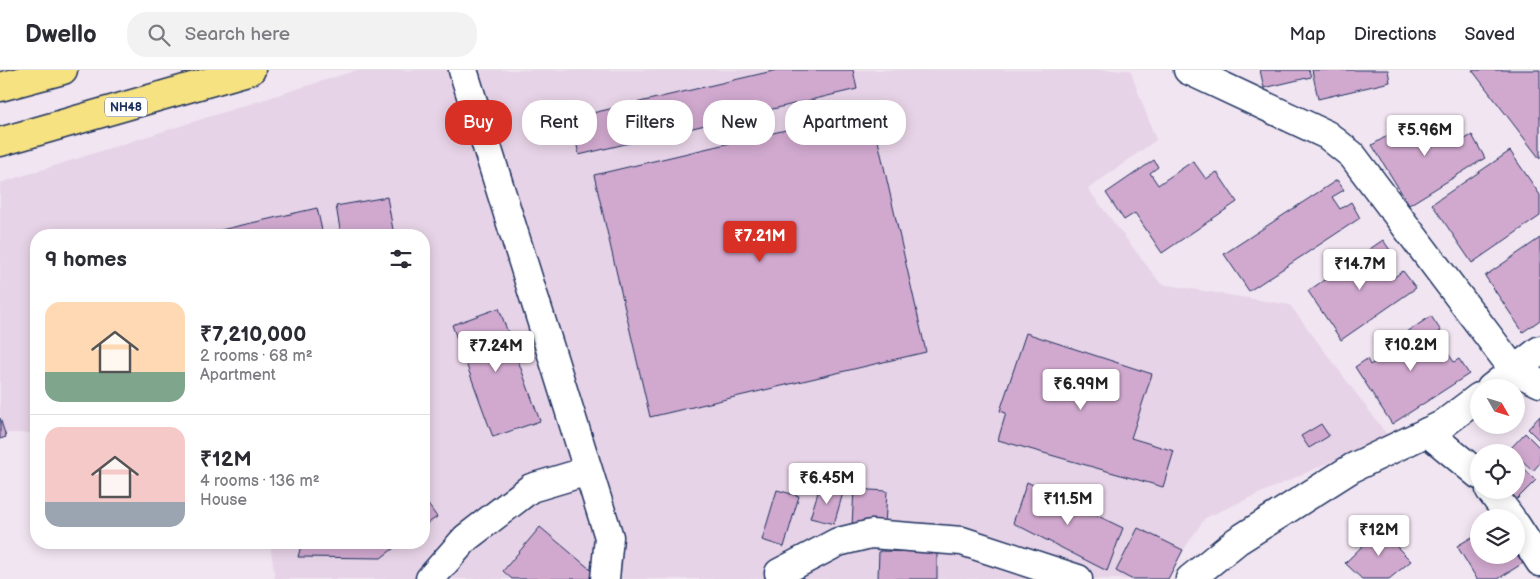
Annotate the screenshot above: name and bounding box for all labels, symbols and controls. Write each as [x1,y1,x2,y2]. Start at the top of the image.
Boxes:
search box [127,12,477,57]
text: Dwello [25,20,97,49]
icon: search [145,21,173,49]
text: Search here [185,23,290,46]
text: Map [1290,24,1326,45]
text: Directions [1354,24,1436,45]
text: Saved [1464,24,1515,45]
road number: NH48 [105,98,147,116]
chip: Buy [445,100,512,145]
chip: Rent [522,100,597,145]
chip: Filters [607,100,693,145]
chip: New [703,100,775,145]
chip: Apartment [785,100,906,145]
pin: ₹5.96M [1384,114,1466,157]
text: ₹5.96M [1398,121,1452,140]
pin: ₹7.21M [719,220,801,263]
text: ₹7.21M [734,227,786,246]
icon: filters [387,245,415,273]
text: 9 homes [45,247,127,272]
pin: ₹14.7M [1319,248,1401,291]
text: ₹14.7M [1334,255,1386,274]
icon: home [85,322,145,382]
text: ₹7,210,000 [200,322,306,347]
pin: ₹7.24M [455,330,537,373]
pin: ₹10.2M [1370,330,1452,372]
text: ₹10.2M [1385,336,1437,355]
text: ₹7.24M [469,337,523,356]
text: 2 rooms · 68 m² [200,347,313,366]
text: Apartment [200,366,276,385]
pin: ₹6.99M [1040,368,1122,411]
text: ₹6.99M [1054,375,1108,394]
north arrow [1470,379,1525,434]
map controls [1470,379,1525,564]
button: locate [1470,444,1525,499]
icon: home [85,447,145,507]
text: ₹12M [200,447,252,472]
pin: ₹6.45M [786,462,868,505]
text: ₹6.45M [800,469,854,488]
text: 4 rooms · 136 m² [200,472,320,491]
pin: ₹11.5M [1027,484,1109,526]
text: ₹11.5M [1043,490,1093,509]
text: House [200,491,247,510]
button: layers [1470,509,1525,564]
pin: ₹12M [1349,514,1409,557]
text: ₹12M [1359,521,1399,540]

